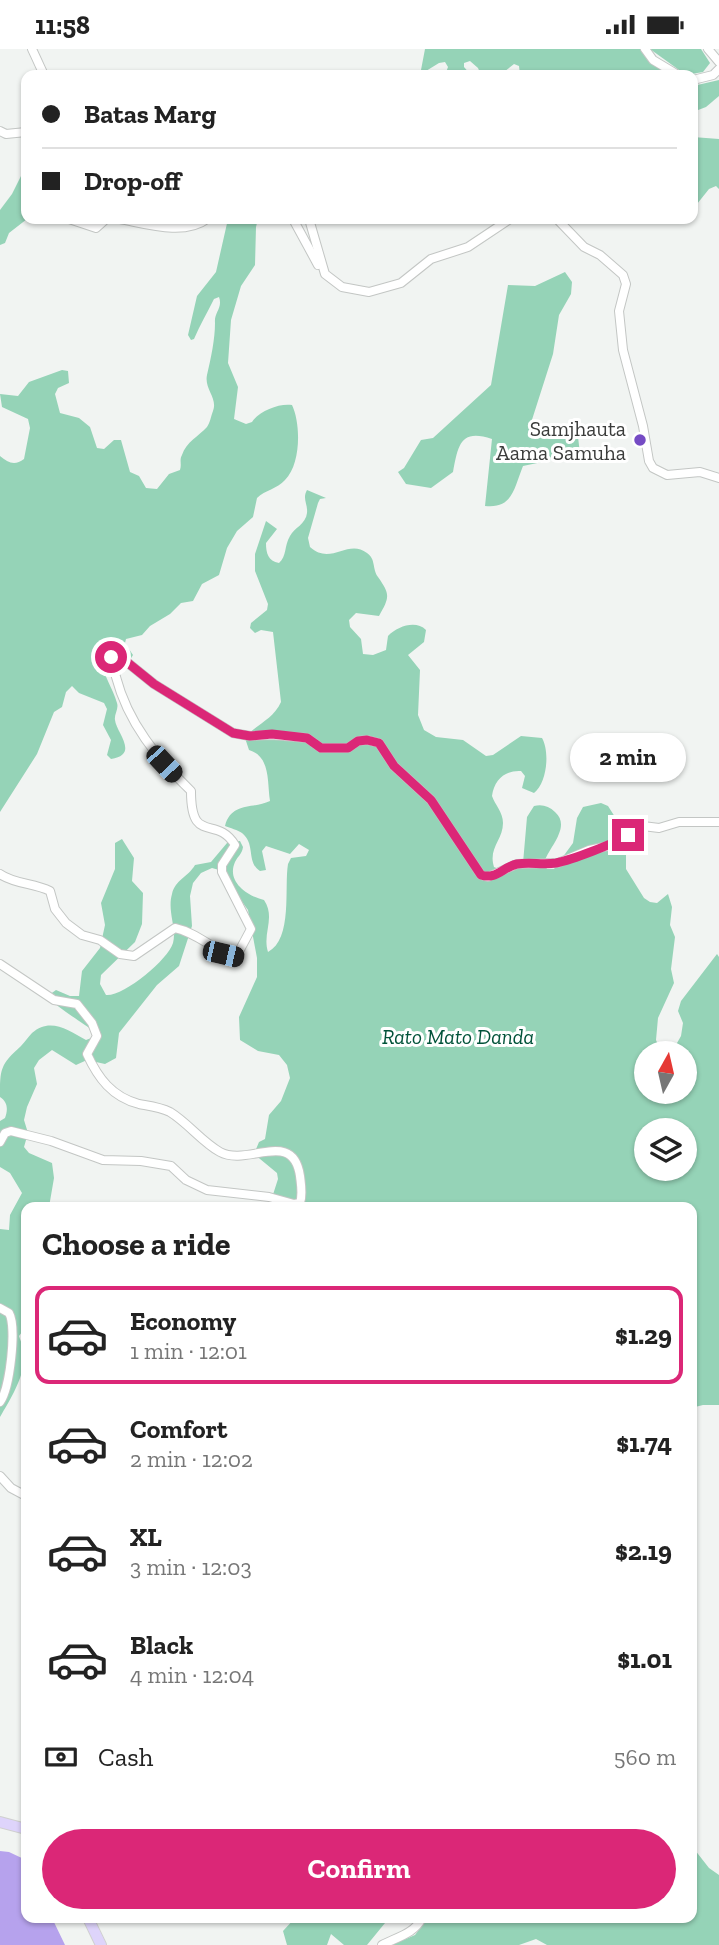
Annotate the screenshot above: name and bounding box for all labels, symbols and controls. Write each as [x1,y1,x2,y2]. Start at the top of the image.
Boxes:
text: 11:58 [35,9,90,41]
text: Batas Marg [84,98,216,130]
text: Drop-off [84,165,181,197]
place label: Samjhauta Aama Samuha [496,416,626,465]
marker: Samjhauta Aama Samuha [632,432,648,448]
route start [95,641,127,673]
callout: 2 min [570,733,686,783]
car [142,741,187,787]
text: 2 min [599,743,657,771]
route end [612,819,644,851]
car [201,939,246,969]
park label: Rato Mato Danda [382,1024,534,1049]
north arrow [634,1041,696,1104]
map controls [634,1041,697,1181]
button: layers [634,1118,697,1181]
text: Choose a ride [42,1225,230,1263]
icon: car [46,1304,109,1367]
text: Economy [130,1305,236,1337]
text: $1.29 [615,1319,672,1351]
text: 1 min · 12:01 [130,1337,247,1365]
icon: car [46,1412,109,1475]
text: Comfort [130,1413,227,1445]
text: $1.74 [616,1427,672,1459]
text: 2 min · 12:02 [130,1445,253,1473]
icon: car [46,1520,109,1583]
text: XL [130,1521,162,1553]
text: $2.19 [615,1535,672,1567]
text: 3 min · 12:03 [130,1553,252,1581]
icon: car [46,1628,109,1691]
text: Black [130,1629,193,1661]
text: $1.01 [617,1643,672,1675]
text: 4 min · 12:04 [130,1661,254,1689]
icon: cash [42,1738,80,1776]
text: Cash [98,1741,153,1773]
text: 560 m [614,1743,676,1771]
button: Confirm [42,1829,676,1909]

